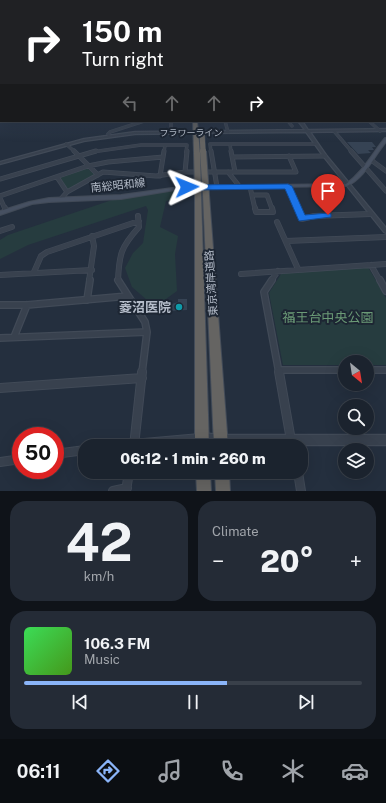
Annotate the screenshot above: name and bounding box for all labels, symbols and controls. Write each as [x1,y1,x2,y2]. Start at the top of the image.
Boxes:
text: 150 m [82,15,162,48]
icon: right [16,16,68,68]
text: Turn right [82,49,164,70]
icon: left [119,92,141,114]
icon: ahead [161,92,183,114]
icon: ahead [203,92,225,114]
icon: right [245,92,267,114]
street label: フラワーライン [159,127,223,138]
position arrow [166,166,208,208]
pin [311,174,345,215]
street label: 南総昭和線 [90,176,146,194]
icon: arrive [317,180,339,202]
street label: 東京湾岸道路 [203,250,219,316]
place label: 菱沼医院 [119,300,171,315]
marker: 菱沼医院 [174,302,184,312]
park label: 福王台中央公園 [282,310,374,325]
north arrow [338,355,374,391]
map controls [338,355,374,479]
button: search [338,399,374,435]
speed limit sign: 50 [12,427,64,479]
button: layers [338,443,374,479]
text: 06:12 · 1 min · 260 m [120,450,266,467]
text: 42 [65,512,133,573]
text: Climate [212,524,259,539]
text: 20° [260,543,314,579]
text: − [212,548,224,574]
text: + [350,548,362,574]
text: km/h [84,569,114,584]
text: 106.3 FM [84,635,150,652]
text: Music [84,652,120,667]
icon: previous [69,691,91,713]
icon: pause [182,691,204,713]
icon: next [295,691,317,713]
icon: directions [94,757,122,785]
icon: music [156,757,184,785]
icon: phone [218,757,246,785]
icon: climate [279,757,307,785]
icon: car [341,757,369,785]
text: 06:11 [17,761,61,782]

